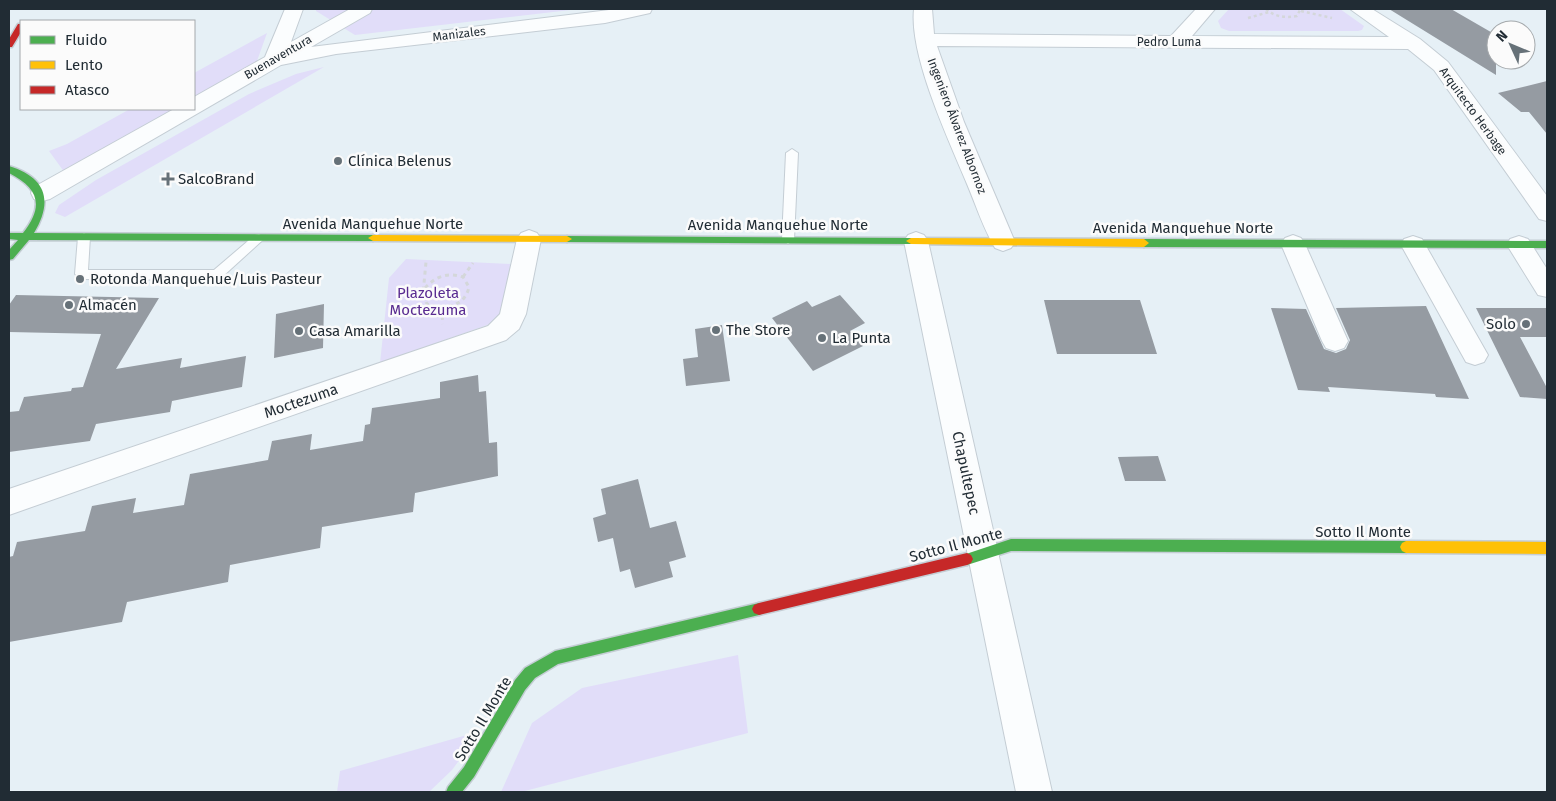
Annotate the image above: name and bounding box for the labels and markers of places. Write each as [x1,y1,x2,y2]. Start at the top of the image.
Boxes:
place label: Clínica Belenus [348,152,451,170]
marker: Clínica Belenus [332,155,344,167]
place label: SalcoBrand [178,170,254,188]
marker: SalcoBrand [162,173,174,185]
place label: Rotonda Manquehue/Luis Pasteur [90,270,322,288]
marker: Rotonda Manquehue/Luis Pasteur [74,273,86,285]
place label: Almacén [79,296,137,314]
marker: Almacén [63,299,75,311]
place label: Solo [1486,315,1516,333]
marker: Solo [1520,318,1532,330]
place label: The Store [726,321,790,339]
place label: Casa Amarilla [309,322,401,340]
marker: The Store [710,324,722,336]
marker: Casa Amarilla [293,325,305,337]
place label: La Punta [832,329,891,347]
marker: La Punta [816,332,828,344]

